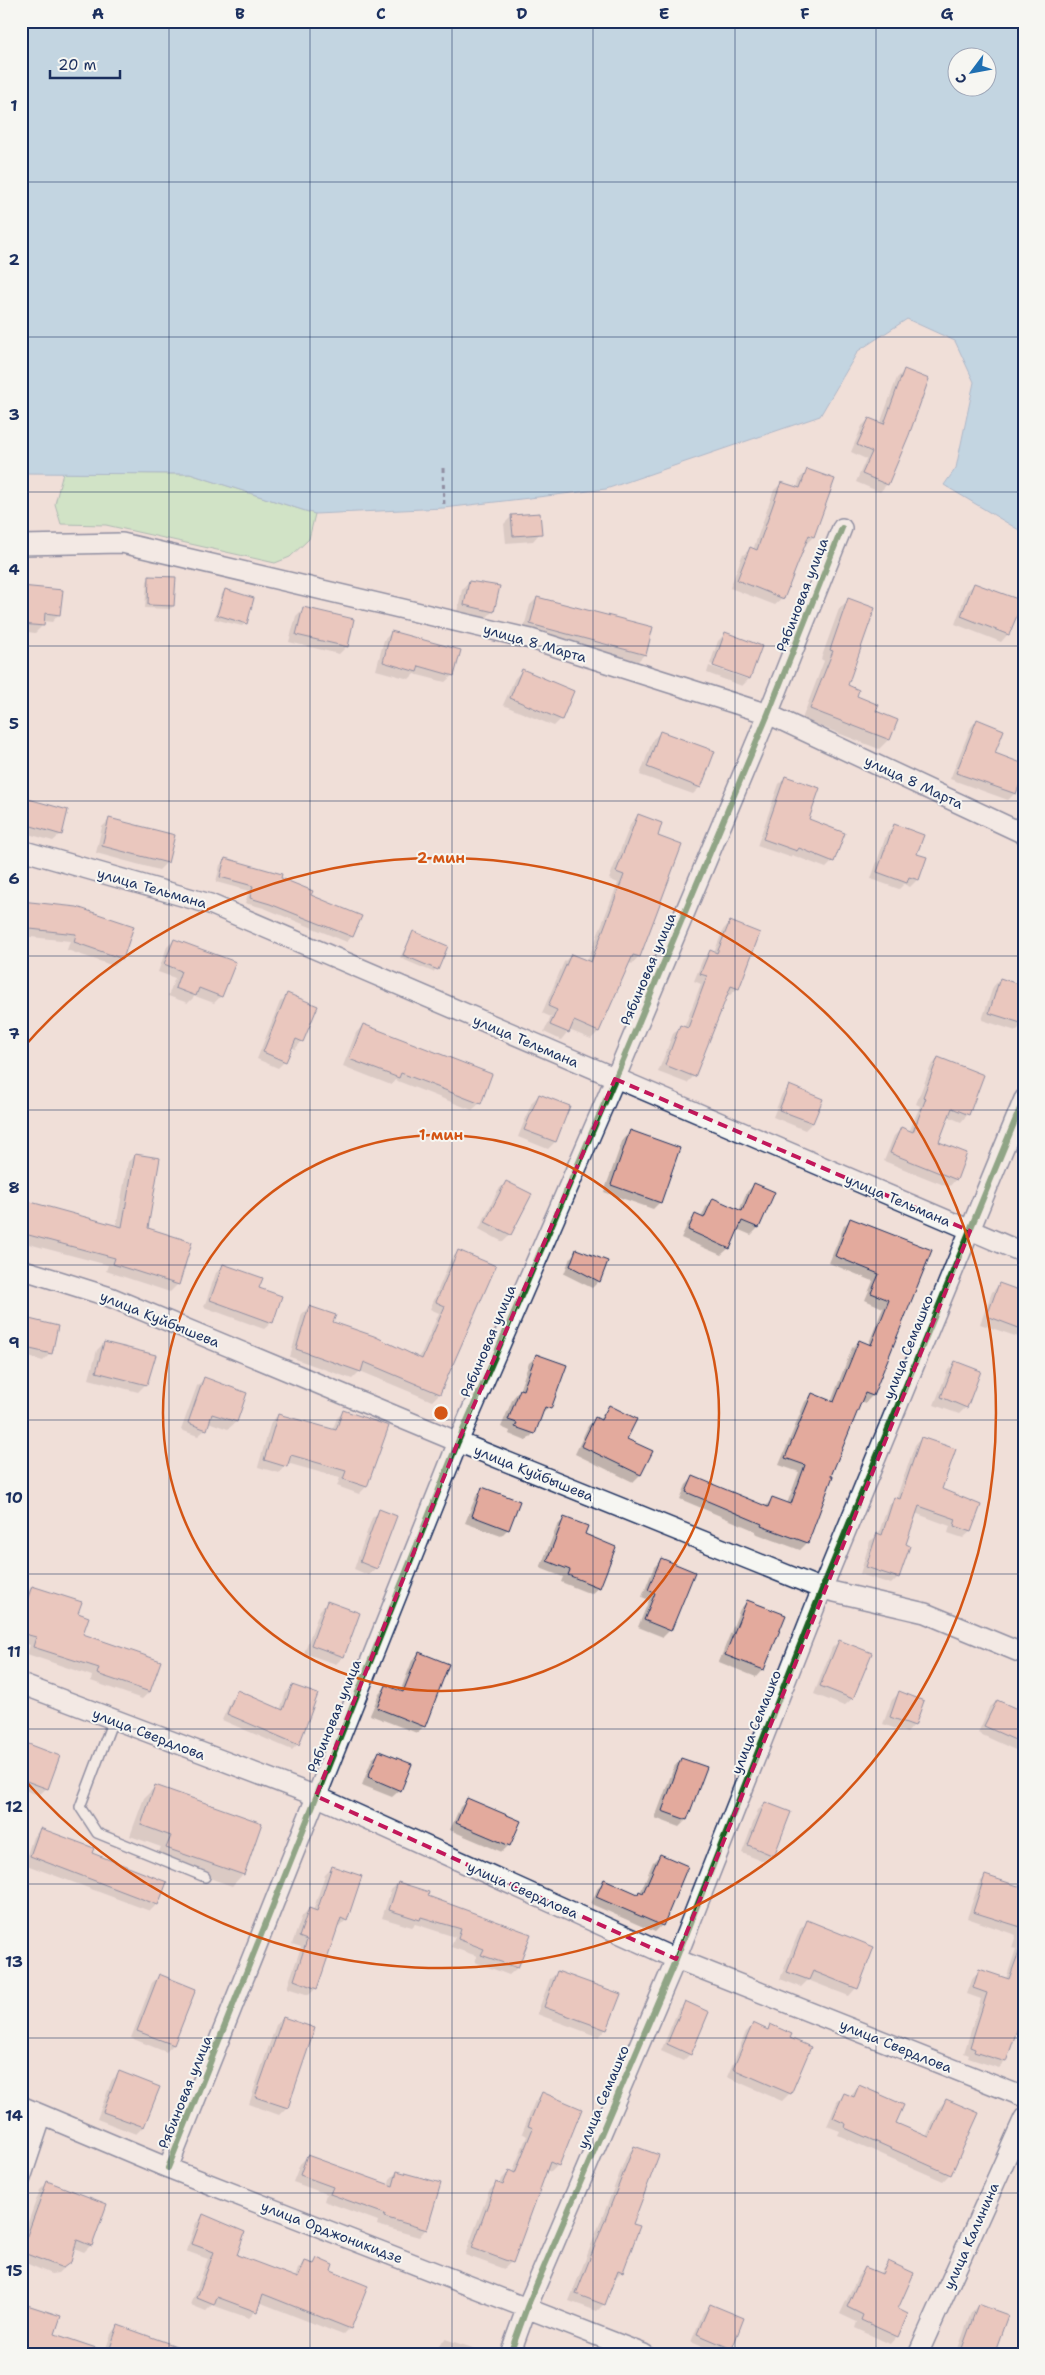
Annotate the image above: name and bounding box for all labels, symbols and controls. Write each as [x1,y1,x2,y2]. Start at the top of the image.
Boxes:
text: A [92,3,104,24]
text: B [235,3,245,24]
text: C [376,3,386,24]
text: D [516,3,528,24]
text: E [659,3,669,24]
text: F [800,3,810,24]
text: G [941,3,954,24]
scale bar [50,48,120,80]
north arrow [948,48,998,98]
text: 20 m [58,55,97,75]
text: С [951,70,971,87]
text: 1 [10,95,18,116]
text: 2 [8,249,20,270]
text: 3 [8,404,20,425]
street label: Рябиновая улица [772,535,832,655]
text: 4 [8,559,20,580]
street label: улица 8 Марта [481,620,589,666]
text: 5 [9,713,19,734]
street label: улица 8 Марта [862,751,966,813]
text: 2 мин [417,848,465,868]
street label: улица Тельмана [95,864,209,912]
text: 6 [8,868,20,889]
street label: Рябиновая улица [616,910,680,1028]
street label: улица Тельмана [470,1011,582,1072]
text: 7 [8,1023,20,1044]
text: 1 мин [419,1125,463,1145]
street label: улица Тельмана [842,1170,954,1231]
text: 8 [8,1177,20,1198]
street label: Рябиновая улица [456,1282,520,1400]
street label: улица Куйбышева [98,1287,223,1351]
street label: улица Семашко [879,1292,937,1402]
text: 9 [8,1332,20,1353]
centre of rings [432,1404,450,1422]
street label: улица Куйбышева [472,1441,597,1505]
text: 10 [5,1487,23,1508]
text: 11 [7,1641,21,1662]
street label: Рябиновая улица [303,1656,365,1775]
street label: улица Семашко [727,1667,785,1777]
street label: улица Свердлова [90,1704,208,1764]
text: 12 [5,1796,23,1817]
street label: улица Свердлова [465,1857,582,1923]
text: 13 [5,1951,23,1972]
street label: улица Свердлова [837,2015,955,2077]
street label: Рябиновая улица [154,2032,216,2151]
street label: улица Семашко [573,2043,633,2151]
text: 14 [5,2105,23,2126]
street label: улица Калинина [939,2179,1003,2292]
street label: улица Орджоникидзе [259,2197,405,2267]
text: 15 [5,2260,23,2281]

